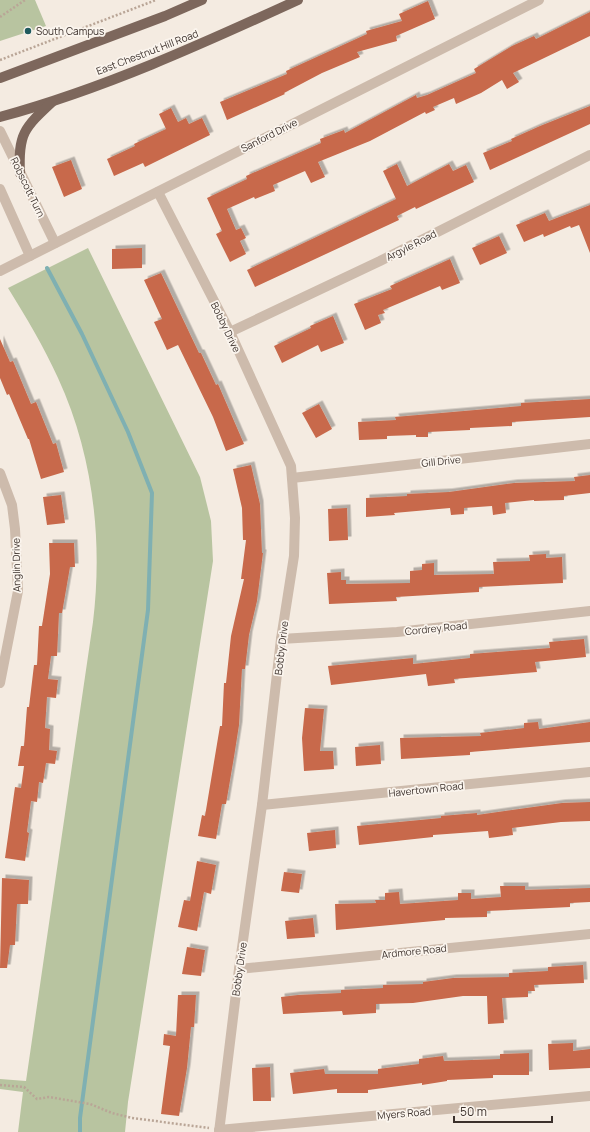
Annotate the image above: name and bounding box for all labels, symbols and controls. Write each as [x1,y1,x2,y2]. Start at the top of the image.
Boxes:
place label: South Campus [36,24,104,38]
marker: South Campus [23,26,33,36]
street label: East Chestnut Hill Road [94,26,200,78]
street label: Sanford Drive [238,115,300,155]
street label: Robscott Turn [7,155,49,219]
street label: Argyle Road [383,226,439,264]
street label: Bobby Drive [208,300,244,355]
street label: Gill Drive [421,452,461,470]
street label: Anglin Drive [9,538,23,592]
street label: Cordrey Road [404,618,468,638]
street label: Bobby Drive [271,620,291,676]
street label: Havertown Road [388,778,464,800]
street label: Bobby Drive [228,941,250,997]
street label: Ardmore Road [381,941,447,961]
scale bar [454,1098,552,1124]
text: 50 m [460,1103,487,1120]
street label: Myers Road [377,1104,431,1122]

